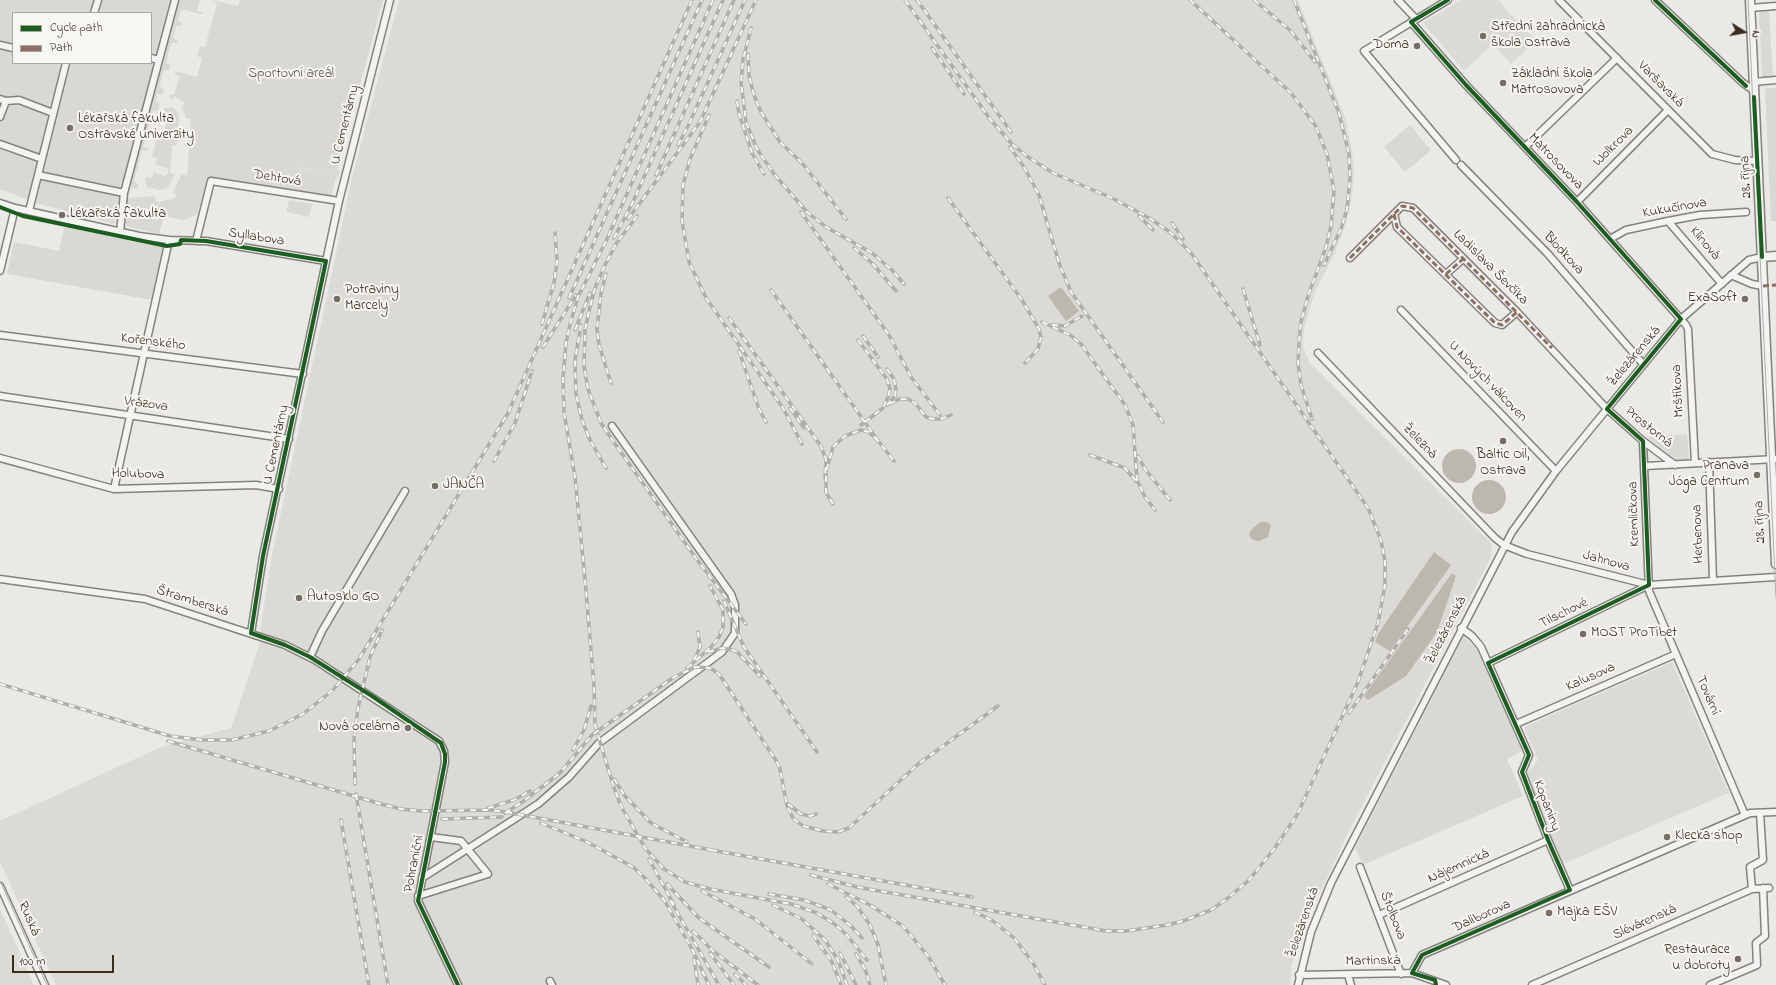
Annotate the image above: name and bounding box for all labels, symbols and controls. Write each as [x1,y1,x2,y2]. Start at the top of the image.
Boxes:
legend [12,12,152,64]
north arrow [1724,12,1764,52]
text: Cycle path [50,19,102,37]
place label: Střední zahradnická škola Ostrava [1491,20,1605,52]
text: N [1747,29,1764,39]
marker: Střední zahradnická škola Ostrava [1478,31,1488,41]
place label: Doma [1373,38,1409,54]
text: Path [50,39,72,57]
marker: Doma [1412,41,1422,51]
street label: Varšavská [1633,58,1687,112]
park label: Sportovní areál [248,67,334,83]
place label: Základní škola Matrosovova [1511,67,1593,100]
marker: Základní škola Matrosovova [1498,78,1508,88]
street label: U Cementárny [328,84,364,166]
place label: Lékařská fakulta Ostravské univerzity [78,112,194,144]
marker: Lékařská fakulta Ostravské univerzity [65,123,75,133]
street label: Wolkrova [1590,123,1638,171]
street label: Matrosovova [1524,130,1586,194]
street label: 28. října [1737,155,1757,199]
street label: Dehtová [252,167,302,191]
street label: Kukučínova [1642,195,1708,223]
place label: Lékařská fakulta [70,207,166,223]
marker: Lékařská fakulta [57,210,67,220]
street label: Klínová [1685,224,1723,264]
street label: Syllabova [227,225,285,251]
street label: Ladislava Ševčíka [1449,227,1531,309]
street label: Blodkova [1539,229,1587,279]
place label: Potraviny Marcely [345,283,399,316]
place label: ExaSoft [1688,291,1737,307]
marker: Potraviny Marcely [332,294,342,304]
marker: ExaSoft [1740,294,1750,304]
street label: Železárenská [1605,323,1665,391]
street label: Kořenského [120,331,186,355]
street label: U Nových válcoven [1444,338,1530,426]
street label: Mrštíkova [1669,364,1689,418]
street label: Vrázova [123,394,169,416]
street label: U Cementárny [260,404,294,486]
street label: Prostorná [1621,404,1675,452]
street label: Železná [1398,421,1440,463]
marker: Baltic Oil, Ostrava [1498,436,1508,446]
place label: Baltic Oil, Ostrava [1477,448,1529,480]
place label: Pranava Jóga Centrum [1669,459,1749,492]
street label: Holubova [111,466,165,484]
marker: Pranava Jóga Centrum [1752,470,1762,480]
place label: JANČA [443,478,484,494]
marker: JANČA [430,481,440,491]
street label: Kremličkova [1625,481,1645,547]
street label: 28. října [1751,500,1771,544]
street label: Herbenova [1690,504,1708,564]
street label: Jahnova [1581,548,1631,576]
street label: Štramberská [154,582,230,622]
place label: Autosklo GO [307,590,380,606]
marker: Autosklo GO [294,593,304,603]
street label: Železárenská [1423,594,1471,668]
street label: Tilschové [1537,595,1591,633]
place label: MOST ProTibet [1591,626,1677,642]
marker: MOST ProTibet [1578,629,1588,639]
street label: Kalusova [1564,660,1618,696]
street label: Tovární [1691,674,1723,718]
place label: Nová ocelárna [319,720,400,736]
marker: Nová ocelárna [403,723,413,733]
street label: Kopaniny [1529,778,1563,834]
place label: Klecka shop [1675,829,1742,845]
marker: Klecka shop [1662,832,1672,842]
street label: Pohraniční [401,834,429,894]
street label: Nájemnická [1426,846,1492,888]
street label: Železárenská [1284,885,1324,961]
street label: Štolbova [1375,889,1409,943]
street label: Daliborova [1450,897,1514,937]
street label: Ruská [13,899,43,939]
street label: Slévárenská [1611,902,1679,944]
place label: Majka EŠV [1557,905,1617,921]
marker: Majka EŠV [1544,908,1554,918]
place label: Restaurace u dobroty [1664,943,1730,976]
scale bar [14,947,116,973]
text: 100 m [19,953,46,971]
street label: Martinská [1345,953,1401,971]
marker: Restaurace u dobroty [1733,954,1743,964]

